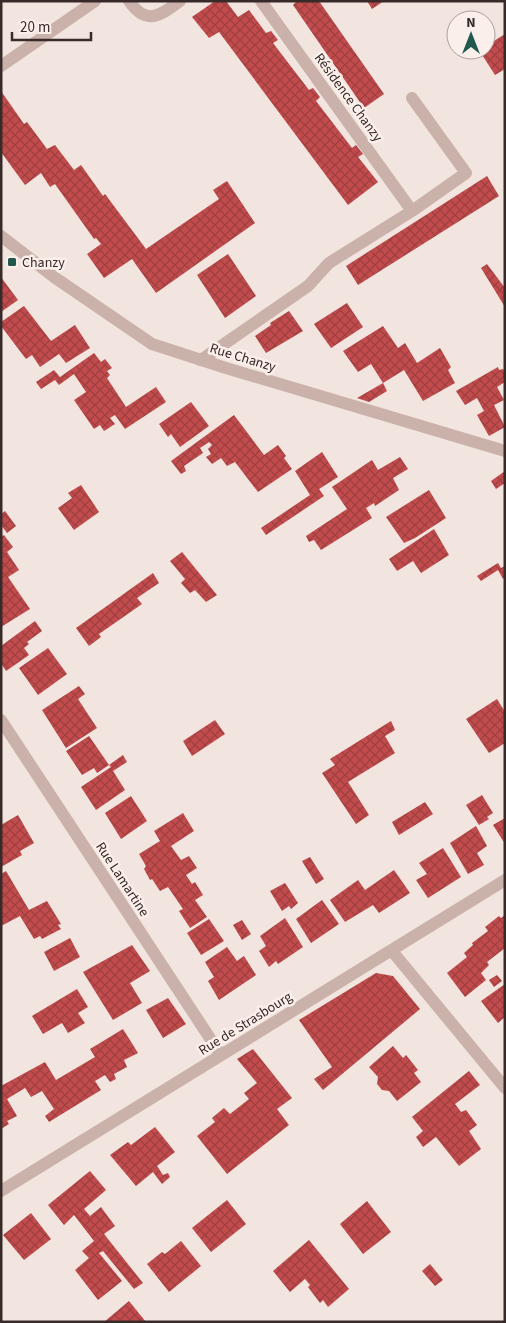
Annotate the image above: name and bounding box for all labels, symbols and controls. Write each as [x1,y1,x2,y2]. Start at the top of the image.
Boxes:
scale bar [12,10,91,42]
north arrow [446,10,496,60]
text: N [466,13,476,33]
text: 20 m [20,17,50,38]
street label: Résidence Chanzy [309,49,387,146]
place label: Chanzy [22,253,65,273]
marker: Chanzy [6,256,18,268]
street label: Rue Chanzy [207,338,279,378]
street label: Rue Lamartine [90,838,154,921]
street label: Rue de Strasbourg [195,987,296,1061]

